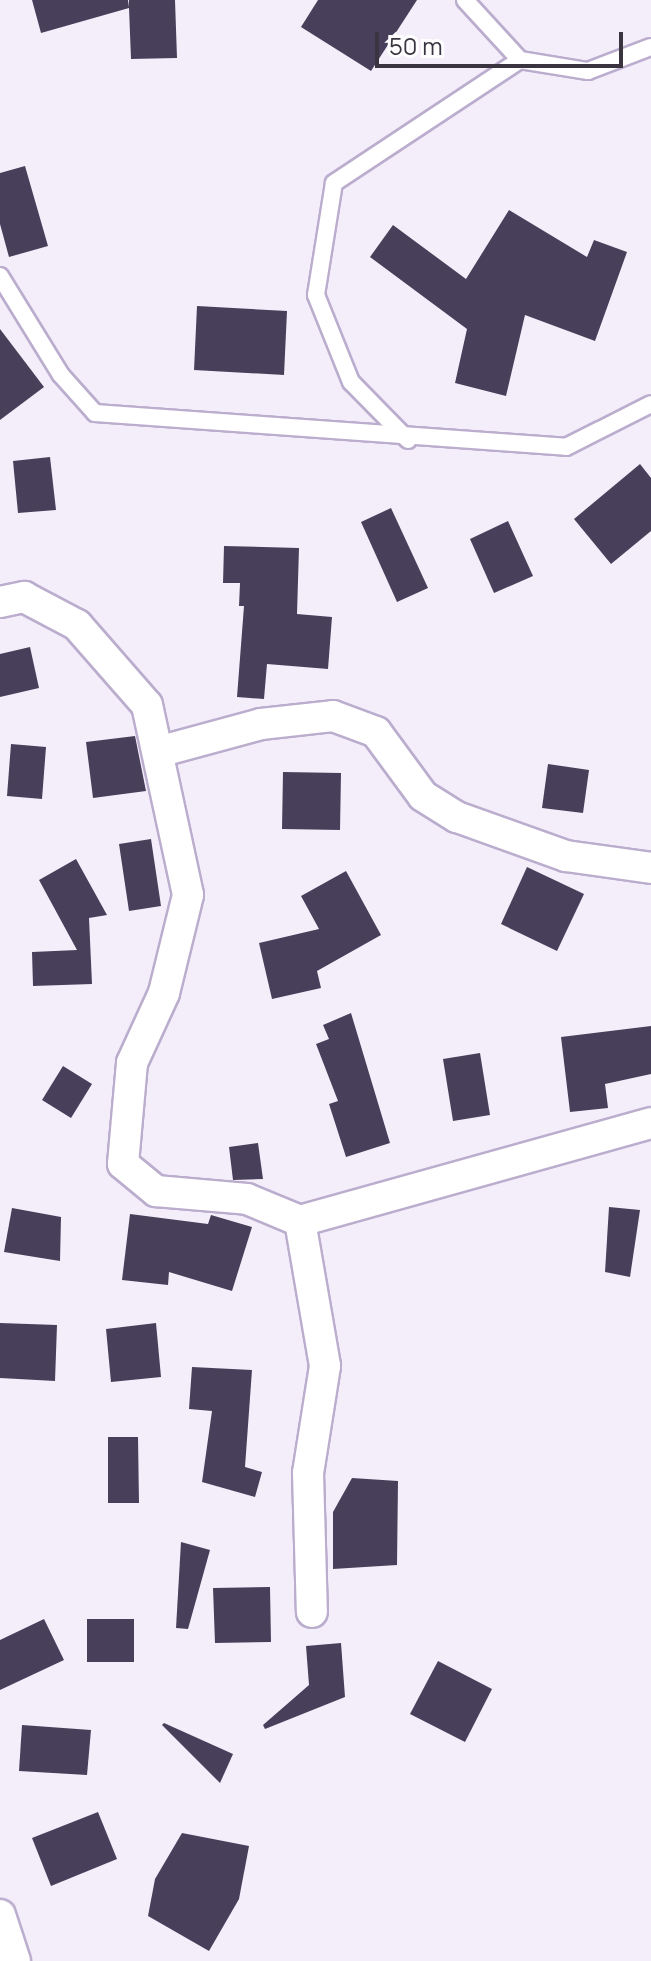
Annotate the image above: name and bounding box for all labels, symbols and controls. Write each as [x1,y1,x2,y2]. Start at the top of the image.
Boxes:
scale bar [379,16,627,66]
text: 50 m [389,29,443,62]

